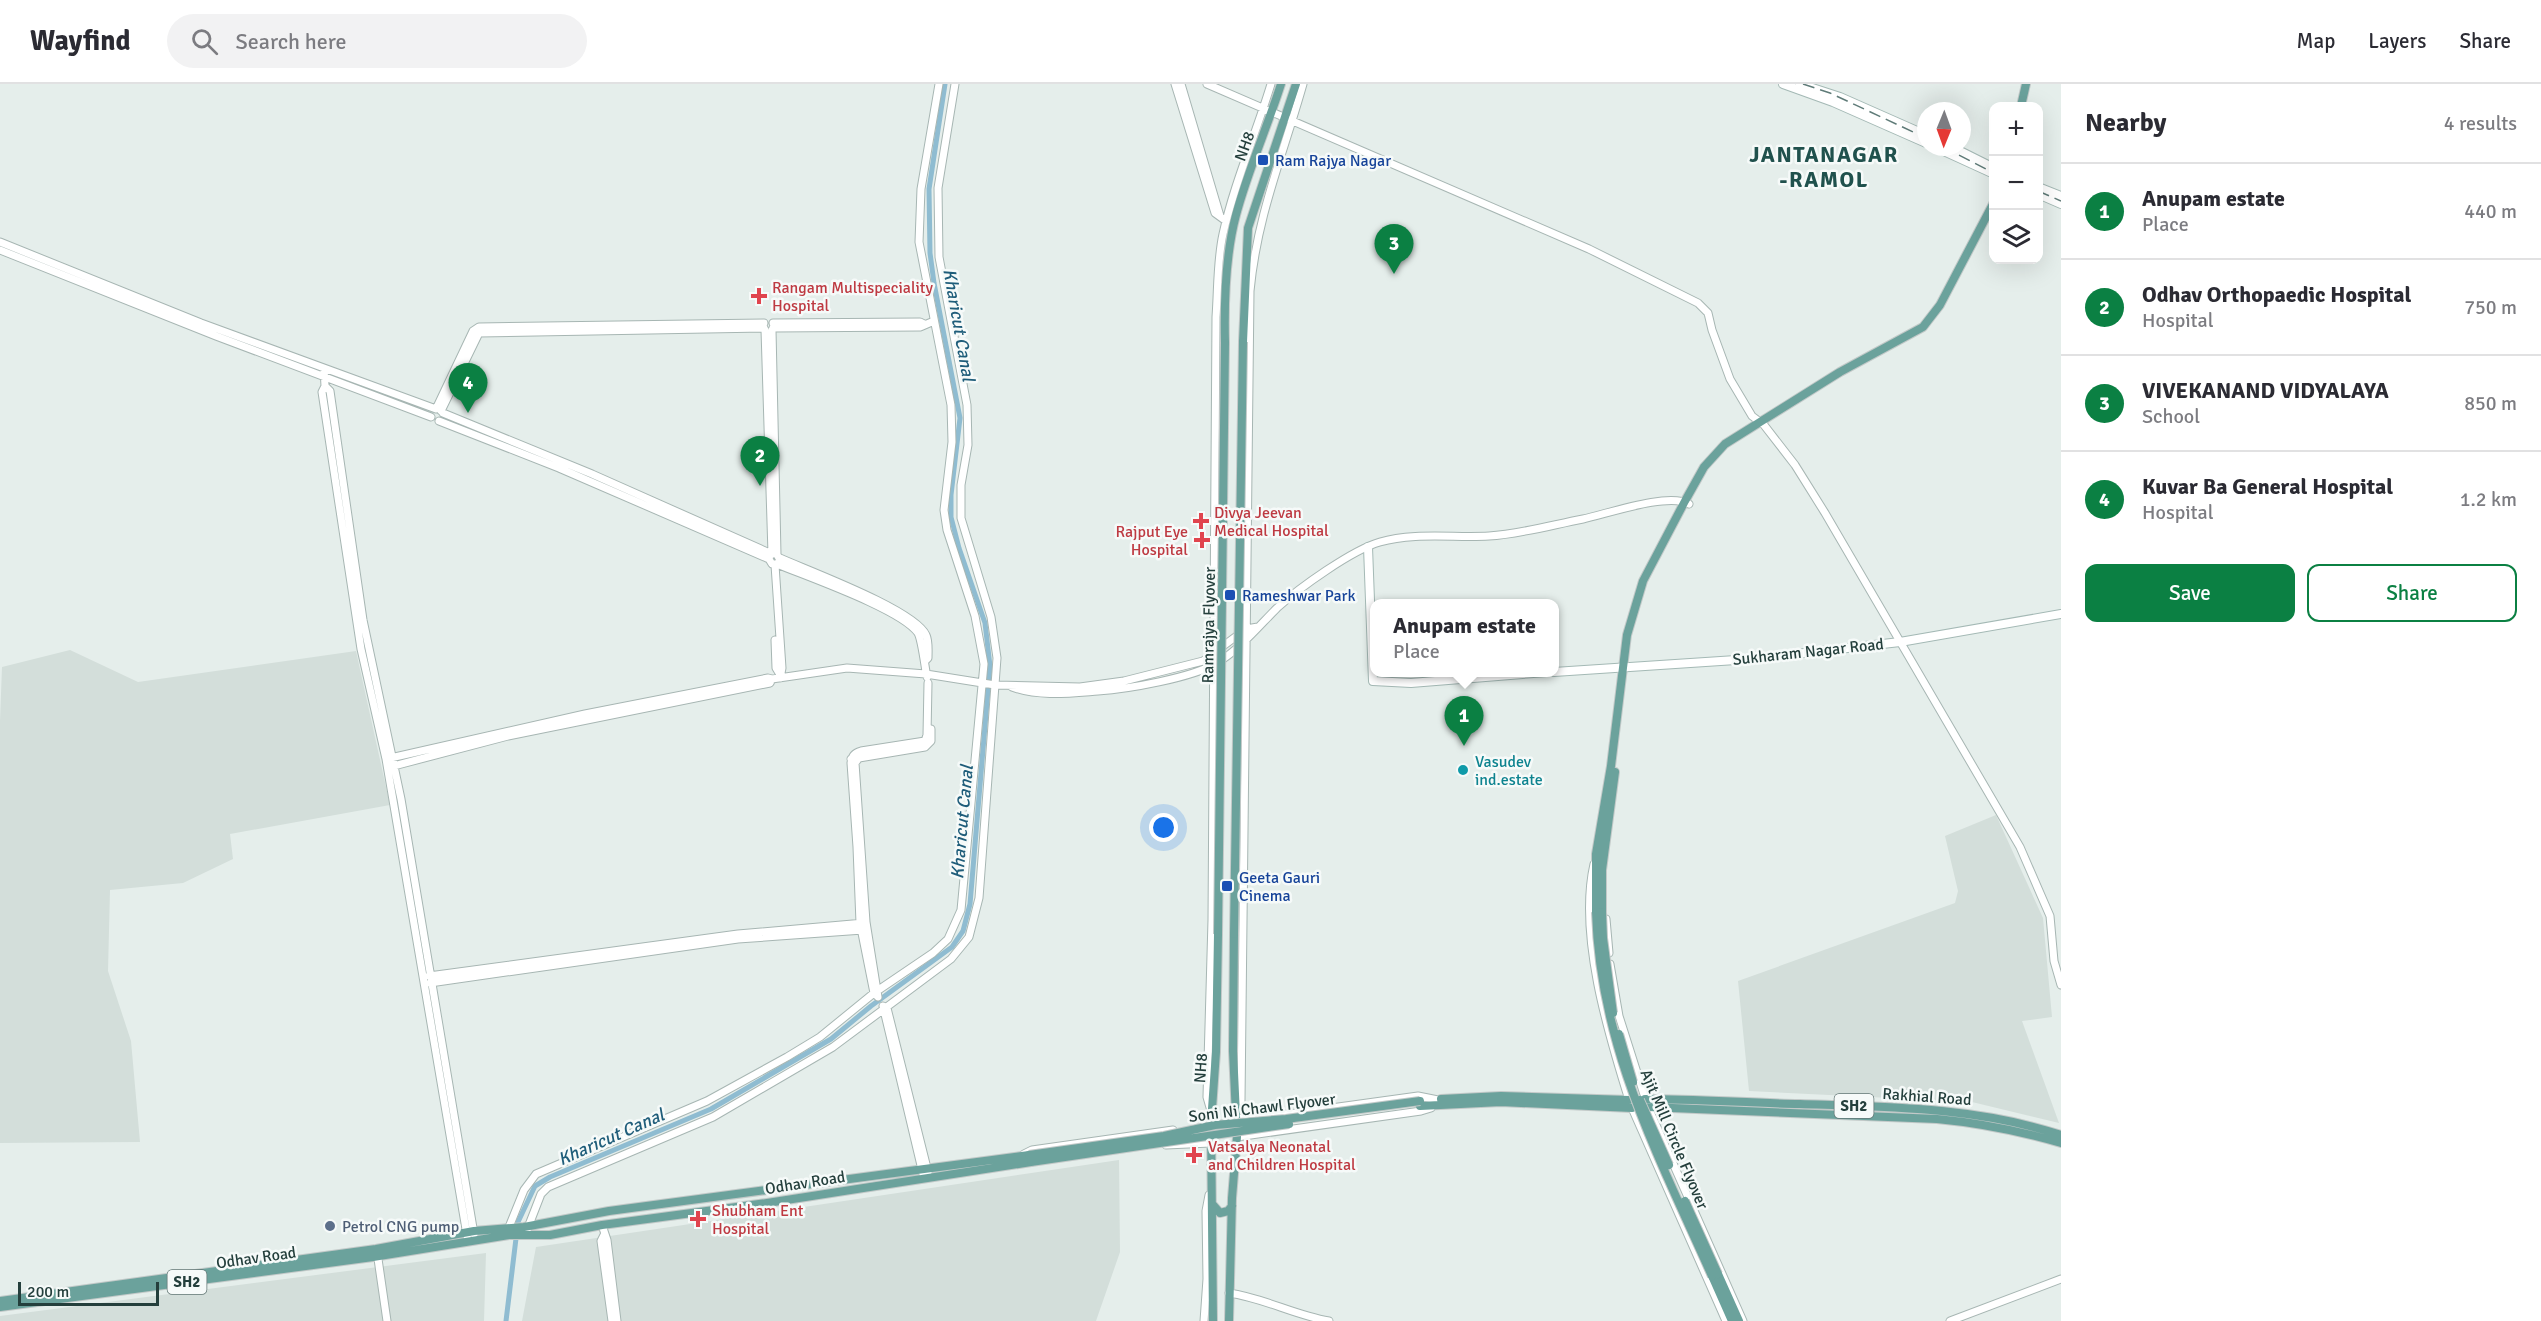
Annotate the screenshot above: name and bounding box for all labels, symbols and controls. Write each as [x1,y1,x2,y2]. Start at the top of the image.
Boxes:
search box [167,14,587,68]
text: Wayfind [30,24,131,58]
icon: search [188,25,221,58]
text: Search here [236,28,347,55]
text: Map [2297,28,2335,54]
text: Layers [2368,28,2426,54]
text: Share [2459,28,2511,54]
north arrow [1917,102,1971,156]
map controls [1989,102,2043,264]
button: + [1989,102,2043,156]
text: Nearby [2085,107,2166,139]
text: 4 results [2444,111,2517,136]
street label: NH8 [1230,129,1260,164]
district label: JANTANAGAR -RAMOL [1749,141,1899,193]
place label: Ram Rajya Nagar [1275,151,1391,171]
marker: Ram Rajya Nagar [1256,153,1270,167]
button: − [1989,156,2043,210]
text: Anupam estate [2142,185,2285,212]
text: 1 [2099,199,2110,224]
text: 440 m [2464,199,2517,224]
button: layers [1989,210,2043,264]
text: Place [2142,212,2189,237]
pin: 3 [1374,224,1414,274]
water label: Kharicut Canal [938,267,980,385]
place label: Rangam Multispeciality Hospital [772,278,934,316]
text: Odhav Orthopaedic Hospital [2142,281,2411,308]
marker: Rangam Multispeciality Hospital [750,287,768,305]
text: 2 [2099,295,2110,320]
text: 750 m [2464,295,2517,320]
text: Hospital [2142,308,2214,333]
pin: 4 [448,364,488,413]
text: VIVEKANAND VIDYALAYA [2142,377,2389,404]
text: 3 [2099,391,2110,416]
text: 850 m [2464,391,2517,416]
text: School [2142,404,2200,429]
pin: 2 [740,436,780,486]
text: Kuvar Ba General Hospital [2142,473,2393,500]
text: 4 [2099,487,2110,512]
text: 1.2 km [2460,487,2517,512]
text: Hospital [2142,500,2214,525]
place label: Divya Jeevan Medical Hospital [1214,503,1329,541]
marker: Divya Jeevan Medical Hospital [1192,512,1210,530]
place label: Rajput Eye Hospital [1115,522,1188,560]
marker: Rajput Eye Hospital [1193,531,1211,549]
button: Save [2085,564,2295,622]
button: Share [2307,564,2517,622]
street label: Ramrajya Flyover [1198,566,1220,684]
place label: Rameshwar Park [1242,586,1356,606]
marker: Rameshwar Park [1223,588,1237,602]
popup [1370,599,1559,677]
text: Anupam estate [1393,612,1536,639]
street label: Sukharam Nagar Road [1732,634,1885,670]
text: Place [1393,639,1440,664]
pin: 1 [1444,696,1484,746]
place label: Vasudev ind.estate [1475,752,1543,790]
water label: Kharicut Canal [946,762,978,880]
marker: Vasudev ind.estate [1456,763,1470,777]
your location [1149,813,1178,842]
place label: Geeta Gauri Cinema [1239,868,1320,906]
marker: Geeta Gauri Cinema [1220,879,1234,893]
street label: NH8 [1190,1052,1212,1084]
street label: Ajit Mill Circle Flyover [1636,1066,1713,1212]
street label: Rakhial Road [1882,1084,1972,1110]
street label: Soni Ni Chawl Flyover [1188,1089,1337,1127]
road number: SH2 [1834,1094,1874,1118]
water label: Kharicut Canal [554,1103,669,1170]
place label: Vatsalya Neonatal and Children Hospital [1208,1137,1356,1175]
marker: Vatsalya Neonatal and Children Hospital [1185,1146,1203,1164]
street label: Odhav Road [764,1167,847,1199]
place label: Shubham Ent Hospital [712,1201,804,1239]
marker: Shubham Ent Hospital [689,1210,707,1228]
place label: Petrol CNG pump [342,1217,459,1237]
marker: Petrol CNG pump [323,1219,337,1233]
street label: Odhav Road [215,1242,297,1274]
road number: SH2 [168,1270,207,1294]
scale bar [18,1279,159,1306]
text: 200 m [27,1282,69,1302]

